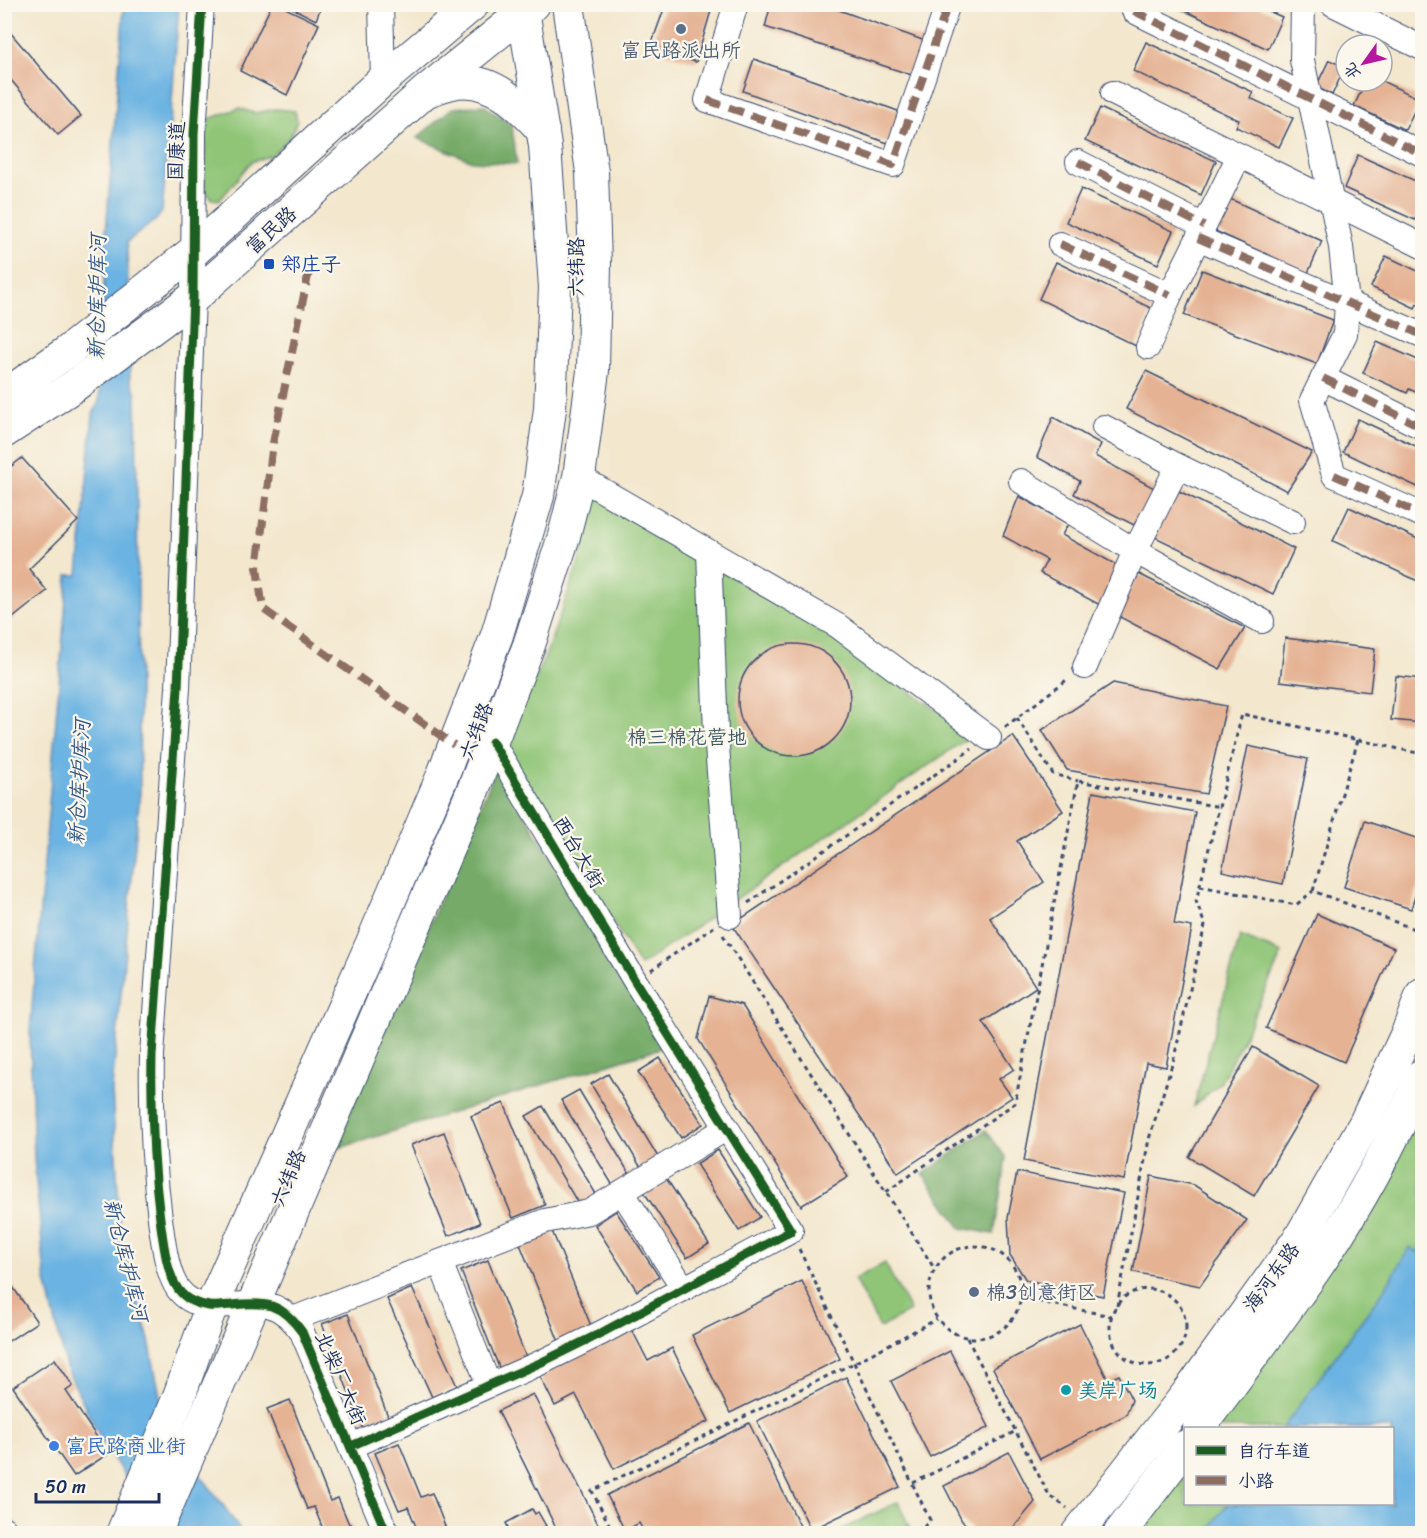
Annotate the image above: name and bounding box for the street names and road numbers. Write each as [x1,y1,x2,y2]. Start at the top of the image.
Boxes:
street label: 国康道 [158,120,195,182]
street label: 富民路 [237,197,306,263]
street label: 六纬路 [559,236,594,297]
street label: 六纬路 [449,696,504,765]
street label: 西台大街 [543,809,614,896]
street label: 六纬路 [261,1143,317,1213]
street label: 海河东路 [1234,1234,1310,1320]
street label: 北柴厂大街 [305,1325,376,1431]

